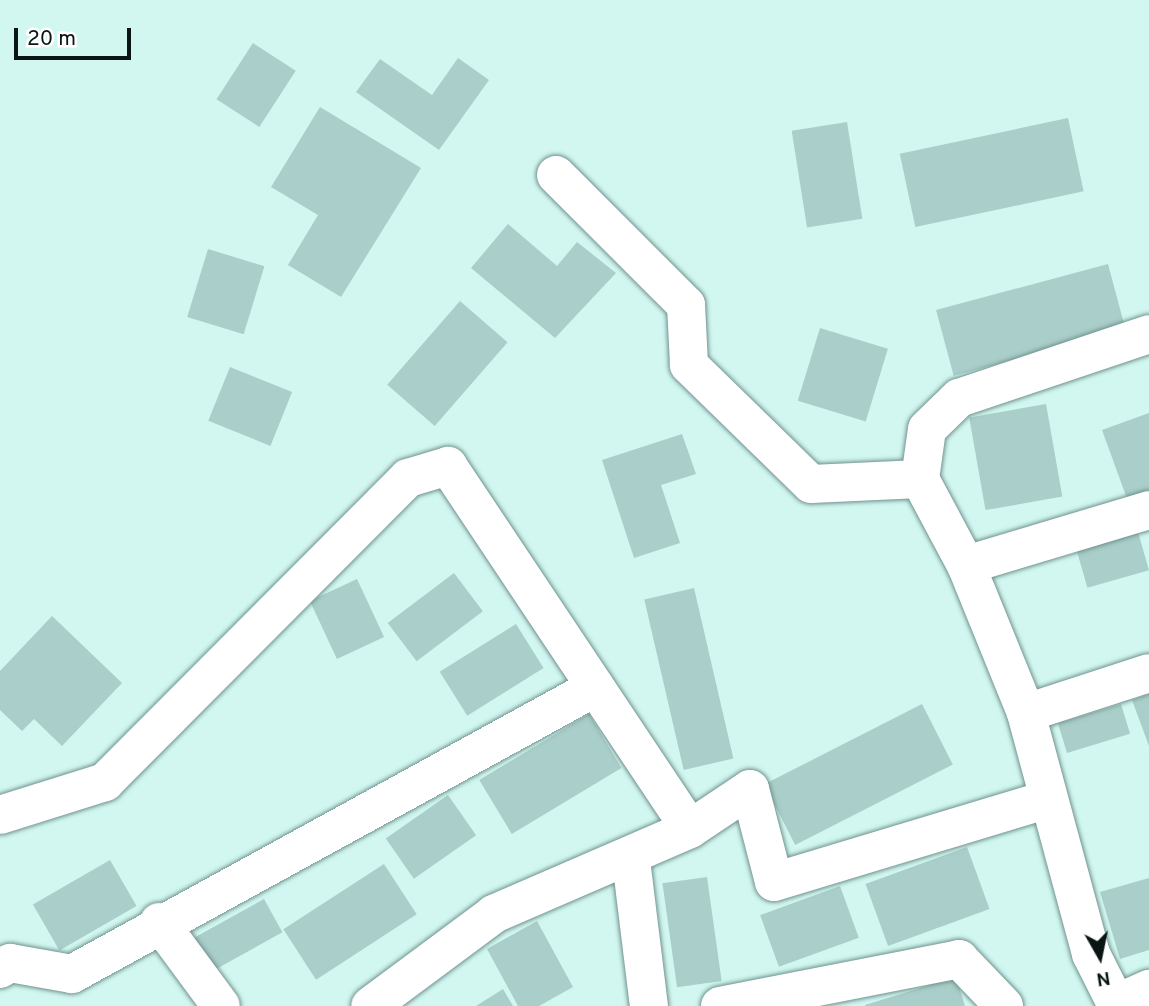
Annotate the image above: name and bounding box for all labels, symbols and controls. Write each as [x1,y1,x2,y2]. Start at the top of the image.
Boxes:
scale bar [18,14,135,58]
text: 20 m [27,26,76,53]
north arrow [1065,922,1135,992]
text: N [1095,965,1112,991]

